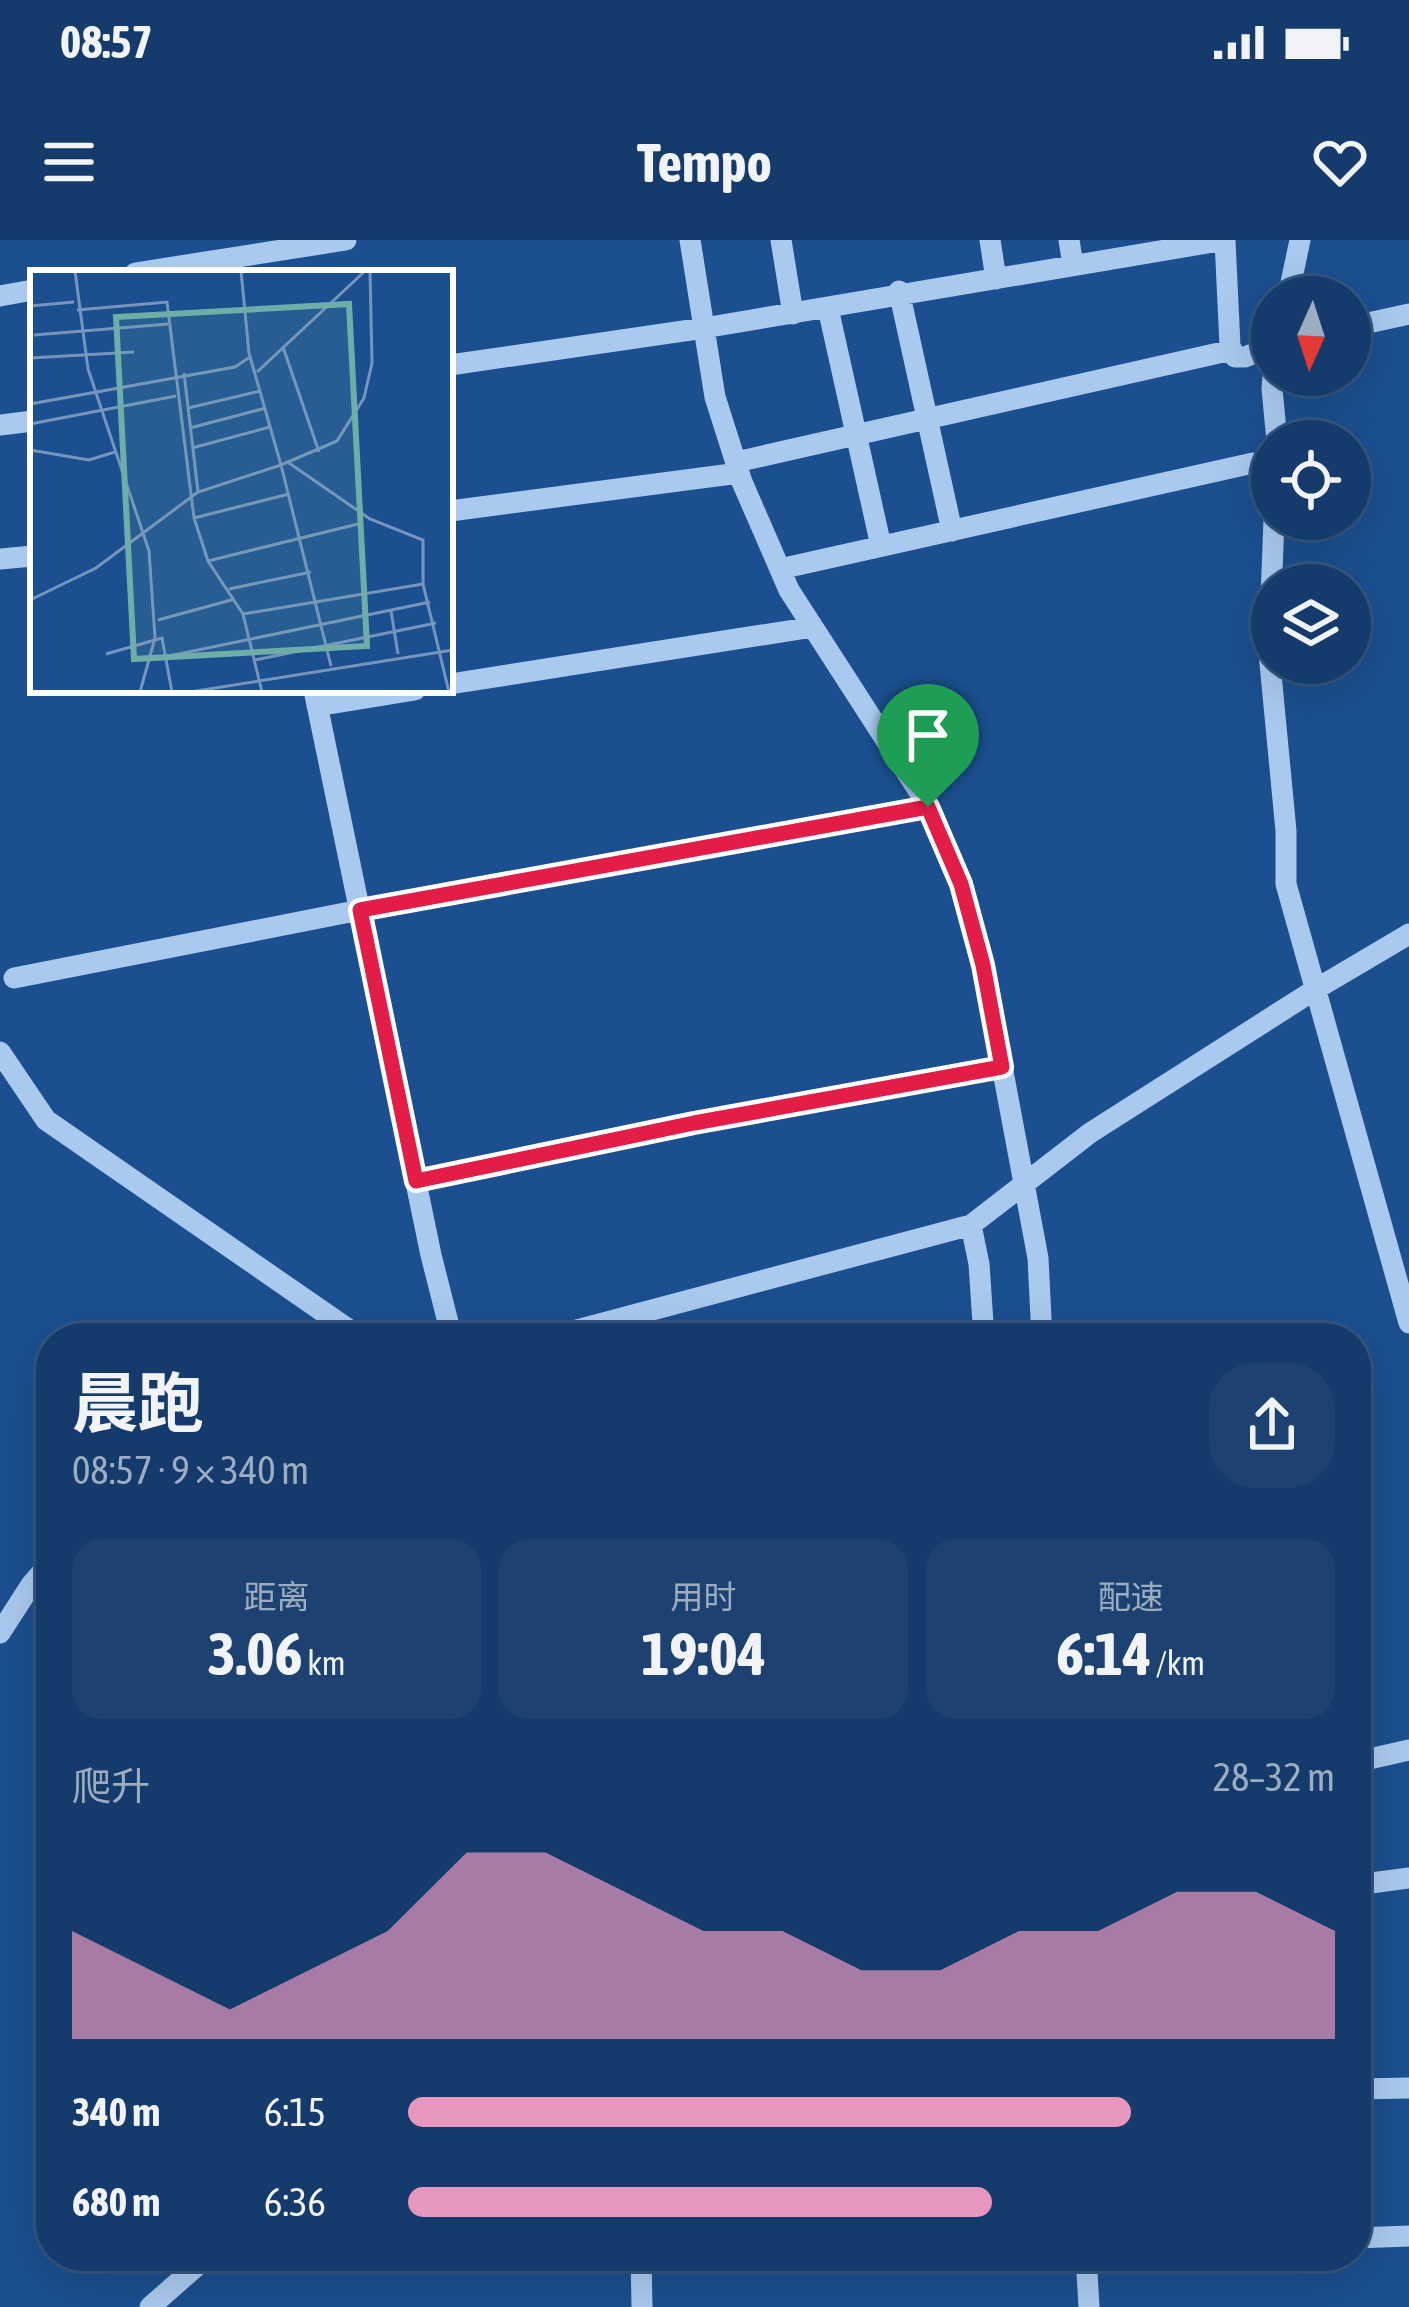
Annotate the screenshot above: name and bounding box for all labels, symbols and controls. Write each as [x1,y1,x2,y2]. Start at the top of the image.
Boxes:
text: 08:57 [60,16,153,68]
icon: menu [36,129,102,195]
icon: heart [1307,129,1373,195]
text: Tempo [637,132,772,193]
inset map [30,270,453,693]
north arrow [1251,276,1371,396]
map controls [1251,276,1371,684]
button: locate [1251,420,1371,540]
button: layers [1251,564,1371,684]
pin [877,684,979,807]
icon: arrive [895,702,961,768]
button: share [1209,1362,1335,1488]
text: 晨跑 [72,1365,204,1441]
text: 08:57 · 9 × 340 m [72,1448,309,1492]
text: 距离 [244,1578,310,1616]
text: 用时 [671,1578,737,1616]
text: 配速 [1098,1578,1164,1616]
text: 3.06 [207,1619,303,1688]
text: 19:04 [641,1619,766,1688]
text: 6:14 [1056,1619,1151,1688]
text: km [303,1644,346,1682]
text: /km [1151,1644,1205,1682]
text: 28–32 m [1213,1755,1335,1799]
text: 爬升 [72,1764,150,1808]
text: 340 m [72,2090,160,2134]
text: 6:15 [264,2090,326,2134]
text: 680 m [72,2180,160,2224]
text: 6:36 [264,2180,326,2224]

